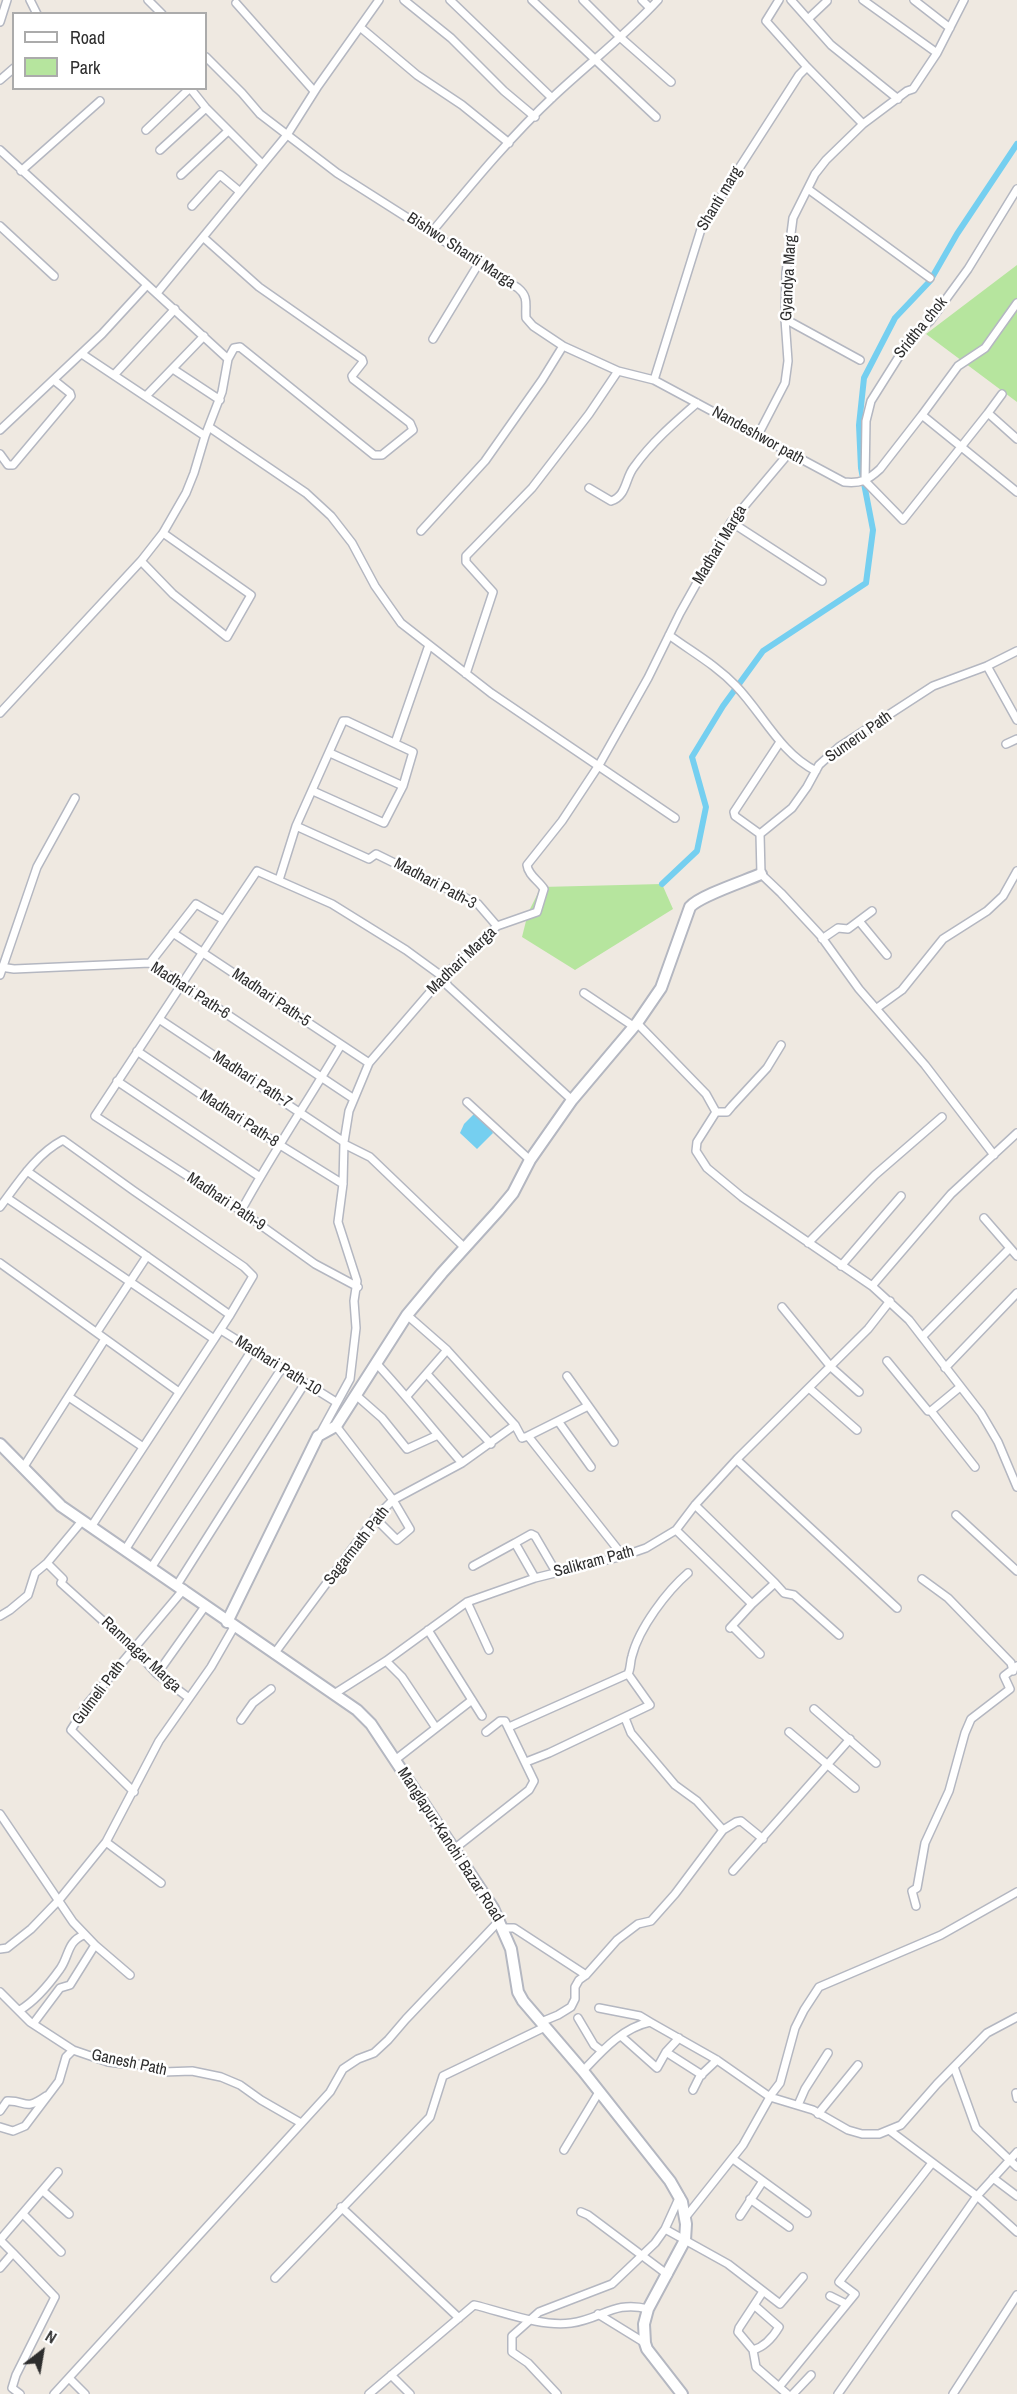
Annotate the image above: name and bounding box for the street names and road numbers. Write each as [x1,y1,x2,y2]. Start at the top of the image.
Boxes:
street label: Shanti marg [693,163,747,235]
street label: Bishwo Shanti Marga [403,209,519,293]
street label: Gyandya Marg [777,235,801,321]
street label: Sridtha chok [890,293,952,363]
street label: Nandeshwor path [708,403,808,469]
street label: Madhari Marga [689,502,751,588]
street label: Sumeru Path [822,707,896,767]
street label: Madhari Path-3 [391,854,479,914]
street label: Madhari Marga [423,923,501,999]
street label: Madhari Path-6 [147,958,233,1024]
street label: Madhari Path-5 [228,965,314,1031]
street label: Madhari Path-7 [209,1047,295,1113]
street label: Madhari Path-8 [196,1086,282,1152]
street label: Madhari Path-9 [183,1169,269,1235]
street label: Madhari Path-10 [231,1332,325,1400]
street label: Sagarmath Path [320,1503,394,1589]
street label: Salikram Path [552,1542,636,1582]
street label: Ramnagar Marga [97,1613,185,1697]
street label: Gulmeli Path [69,1657,129,1729]
street label: Manglapur-Kanchi Bazar Road [393,1764,507,1926]
street label: Ganesh Path [90,2046,168,2080]

